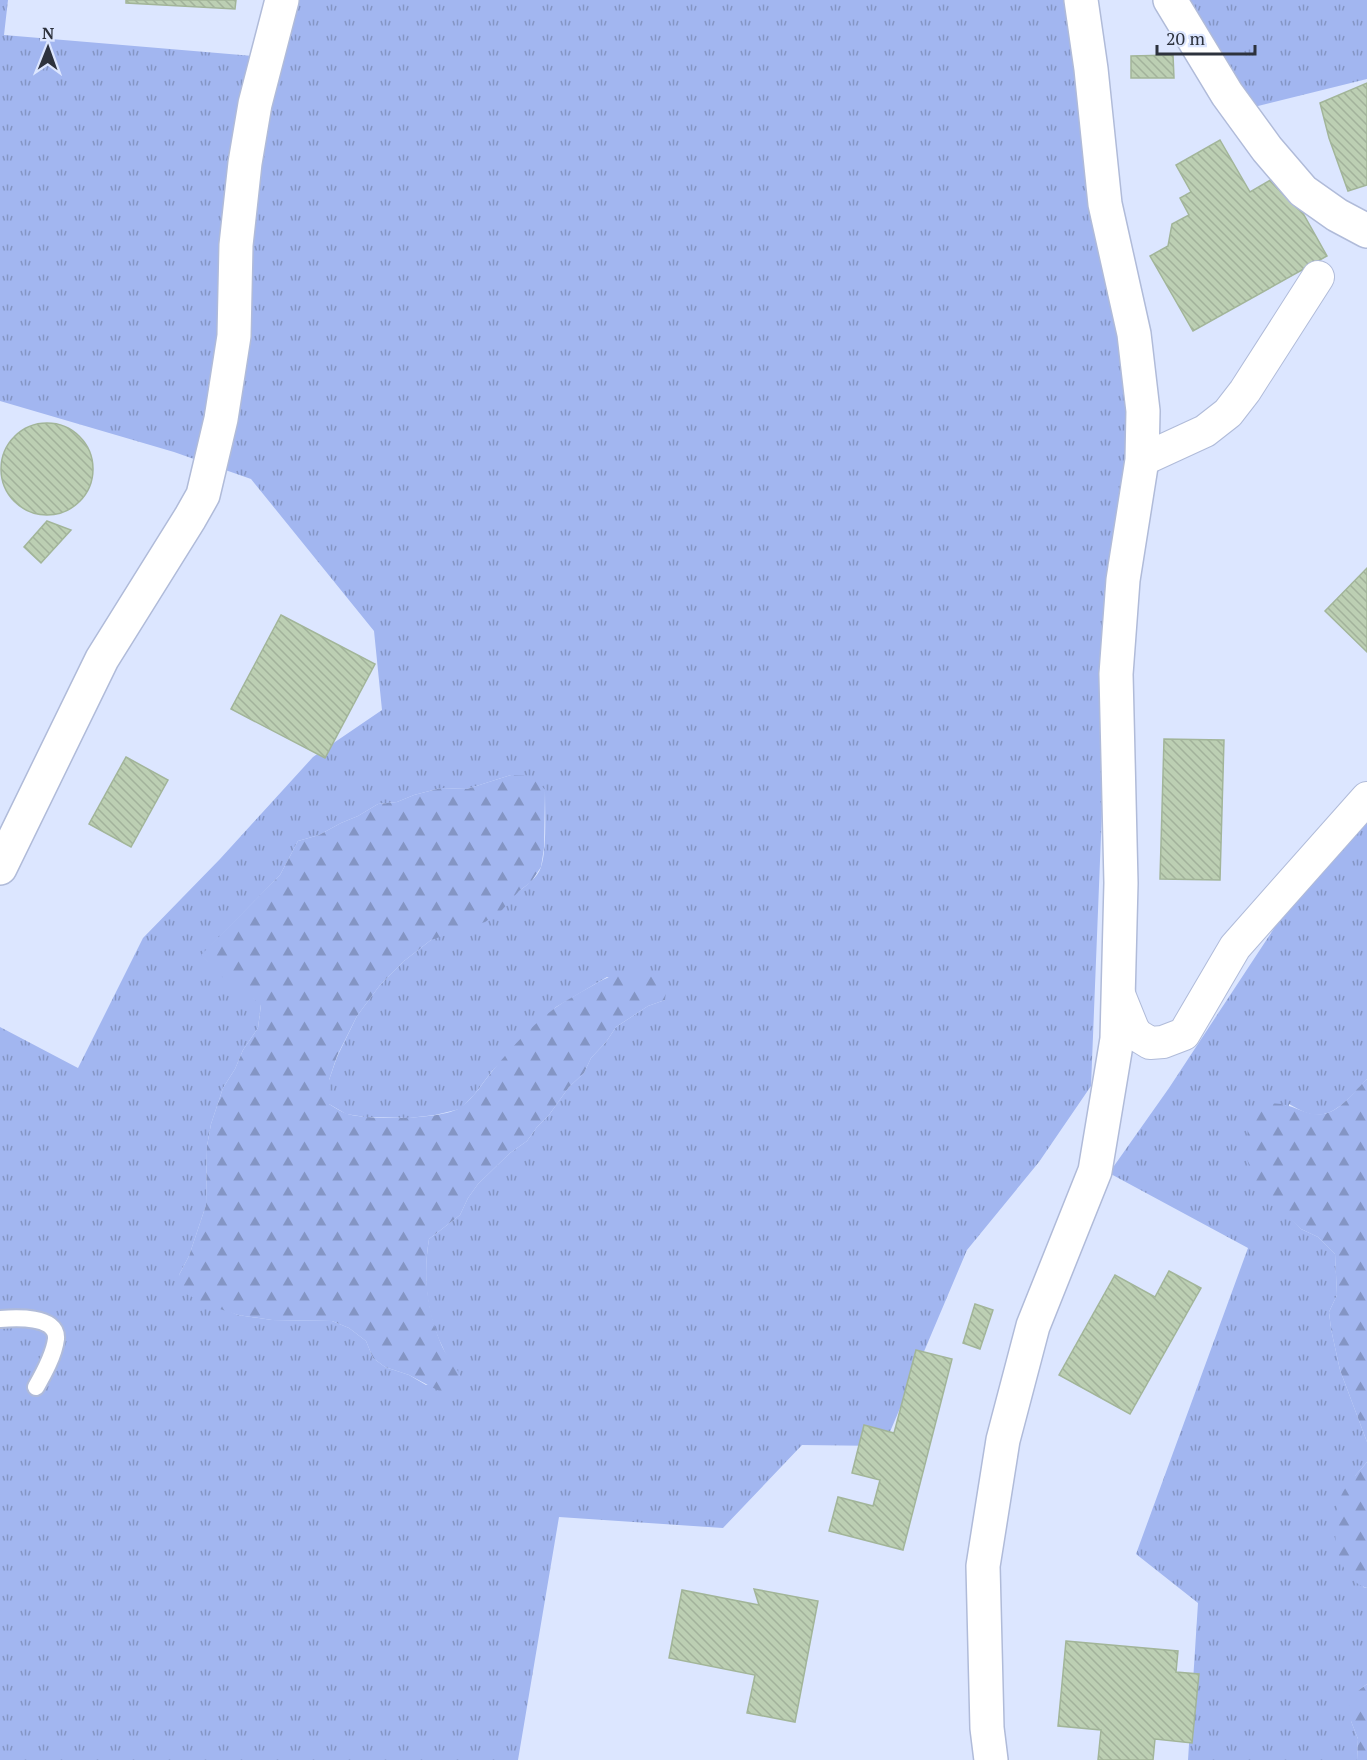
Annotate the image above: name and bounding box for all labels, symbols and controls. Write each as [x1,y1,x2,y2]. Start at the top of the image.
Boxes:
north arrow [18,18,78,78]
scale bar [1157,18,1254,56]
text: N [42,22,55,44]
text: 20 m [1166,26,1206,50]

